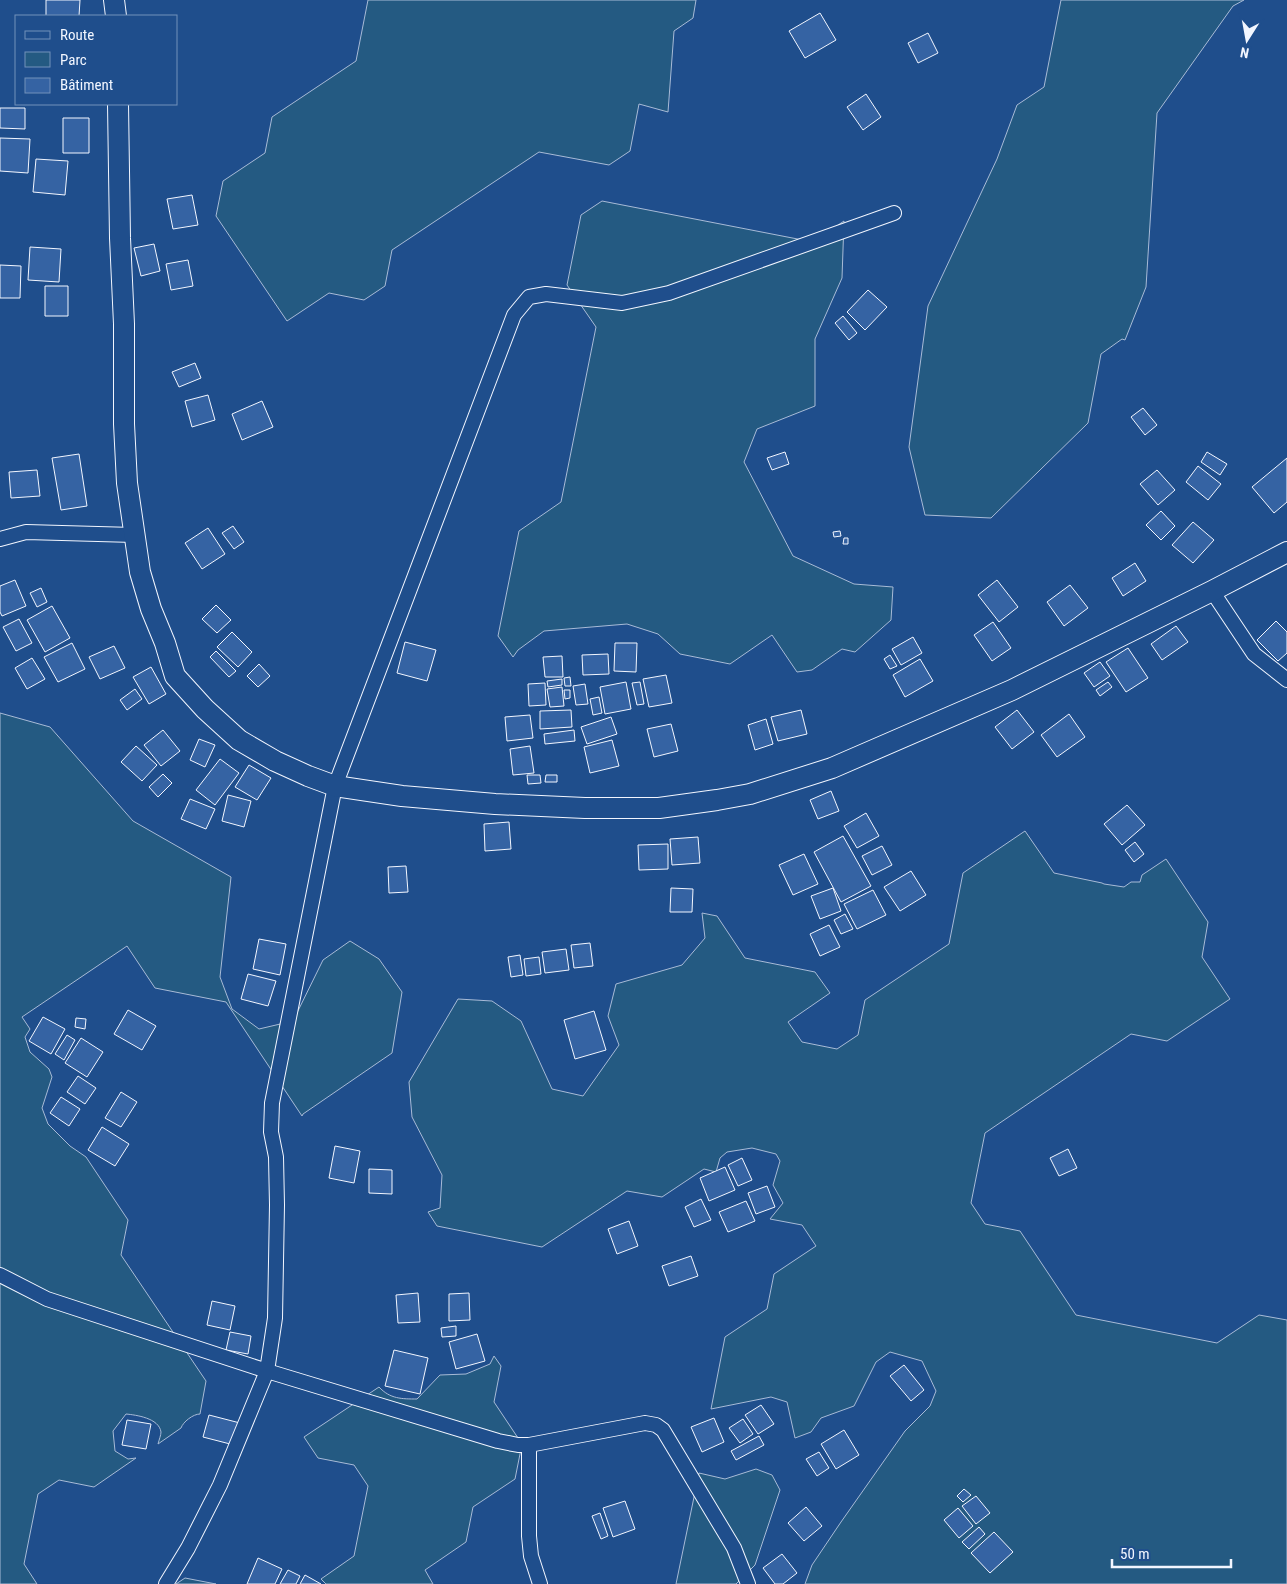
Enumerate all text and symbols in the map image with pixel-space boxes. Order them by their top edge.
legend [15,15,178,105]
north arrow [1222,15,1272,65]
text: Route [60,26,94,44]
text: N [1239,44,1250,61]
text: Parc [60,51,87,69]
text: Bâtiment [60,76,113,94]
scale bar [1112,1536,1231,1568]
text: 50 m [1120,1545,1150,1563]

